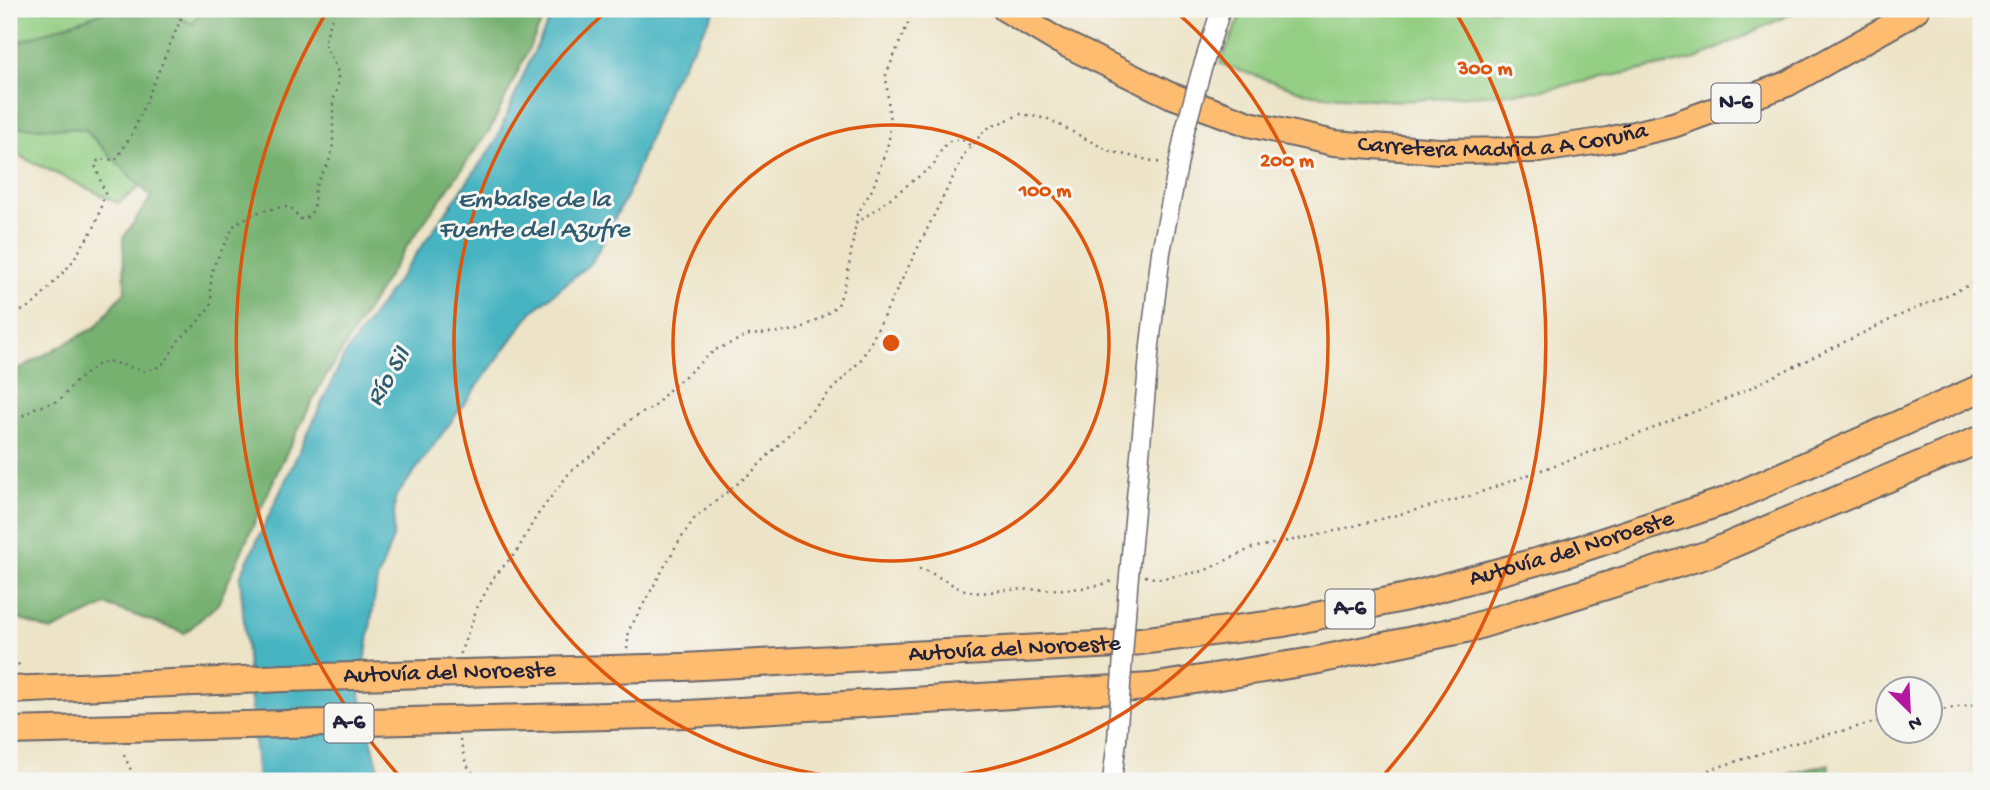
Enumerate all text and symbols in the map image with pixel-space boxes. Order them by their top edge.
text: 300 m [1457,58,1512,83]
road number: N-6 [1712,83,1760,122]
street label: Carretera Madrid a A Coruña [1356,117,1651,166]
text: 200 m [1260,150,1314,175]
text: 100 m [1018,180,1071,205]
water label: Embalse de la Fuente del Azufre [438,186,631,247]
centre of rings [879,331,903,355]
water label: Río Sil [361,342,420,413]
street label: Autovía del Noroeste [1466,504,1678,594]
road number: A-6 [1326,590,1374,628]
street label: Autovía del Noroeste [908,629,1122,670]
street label: Autovía del Noroeste [343,656,557,691]
north arrow [1874,674,1944,744]
road number: A-6 [324,704,374,743]
text: N [1904,709,1925,735]

